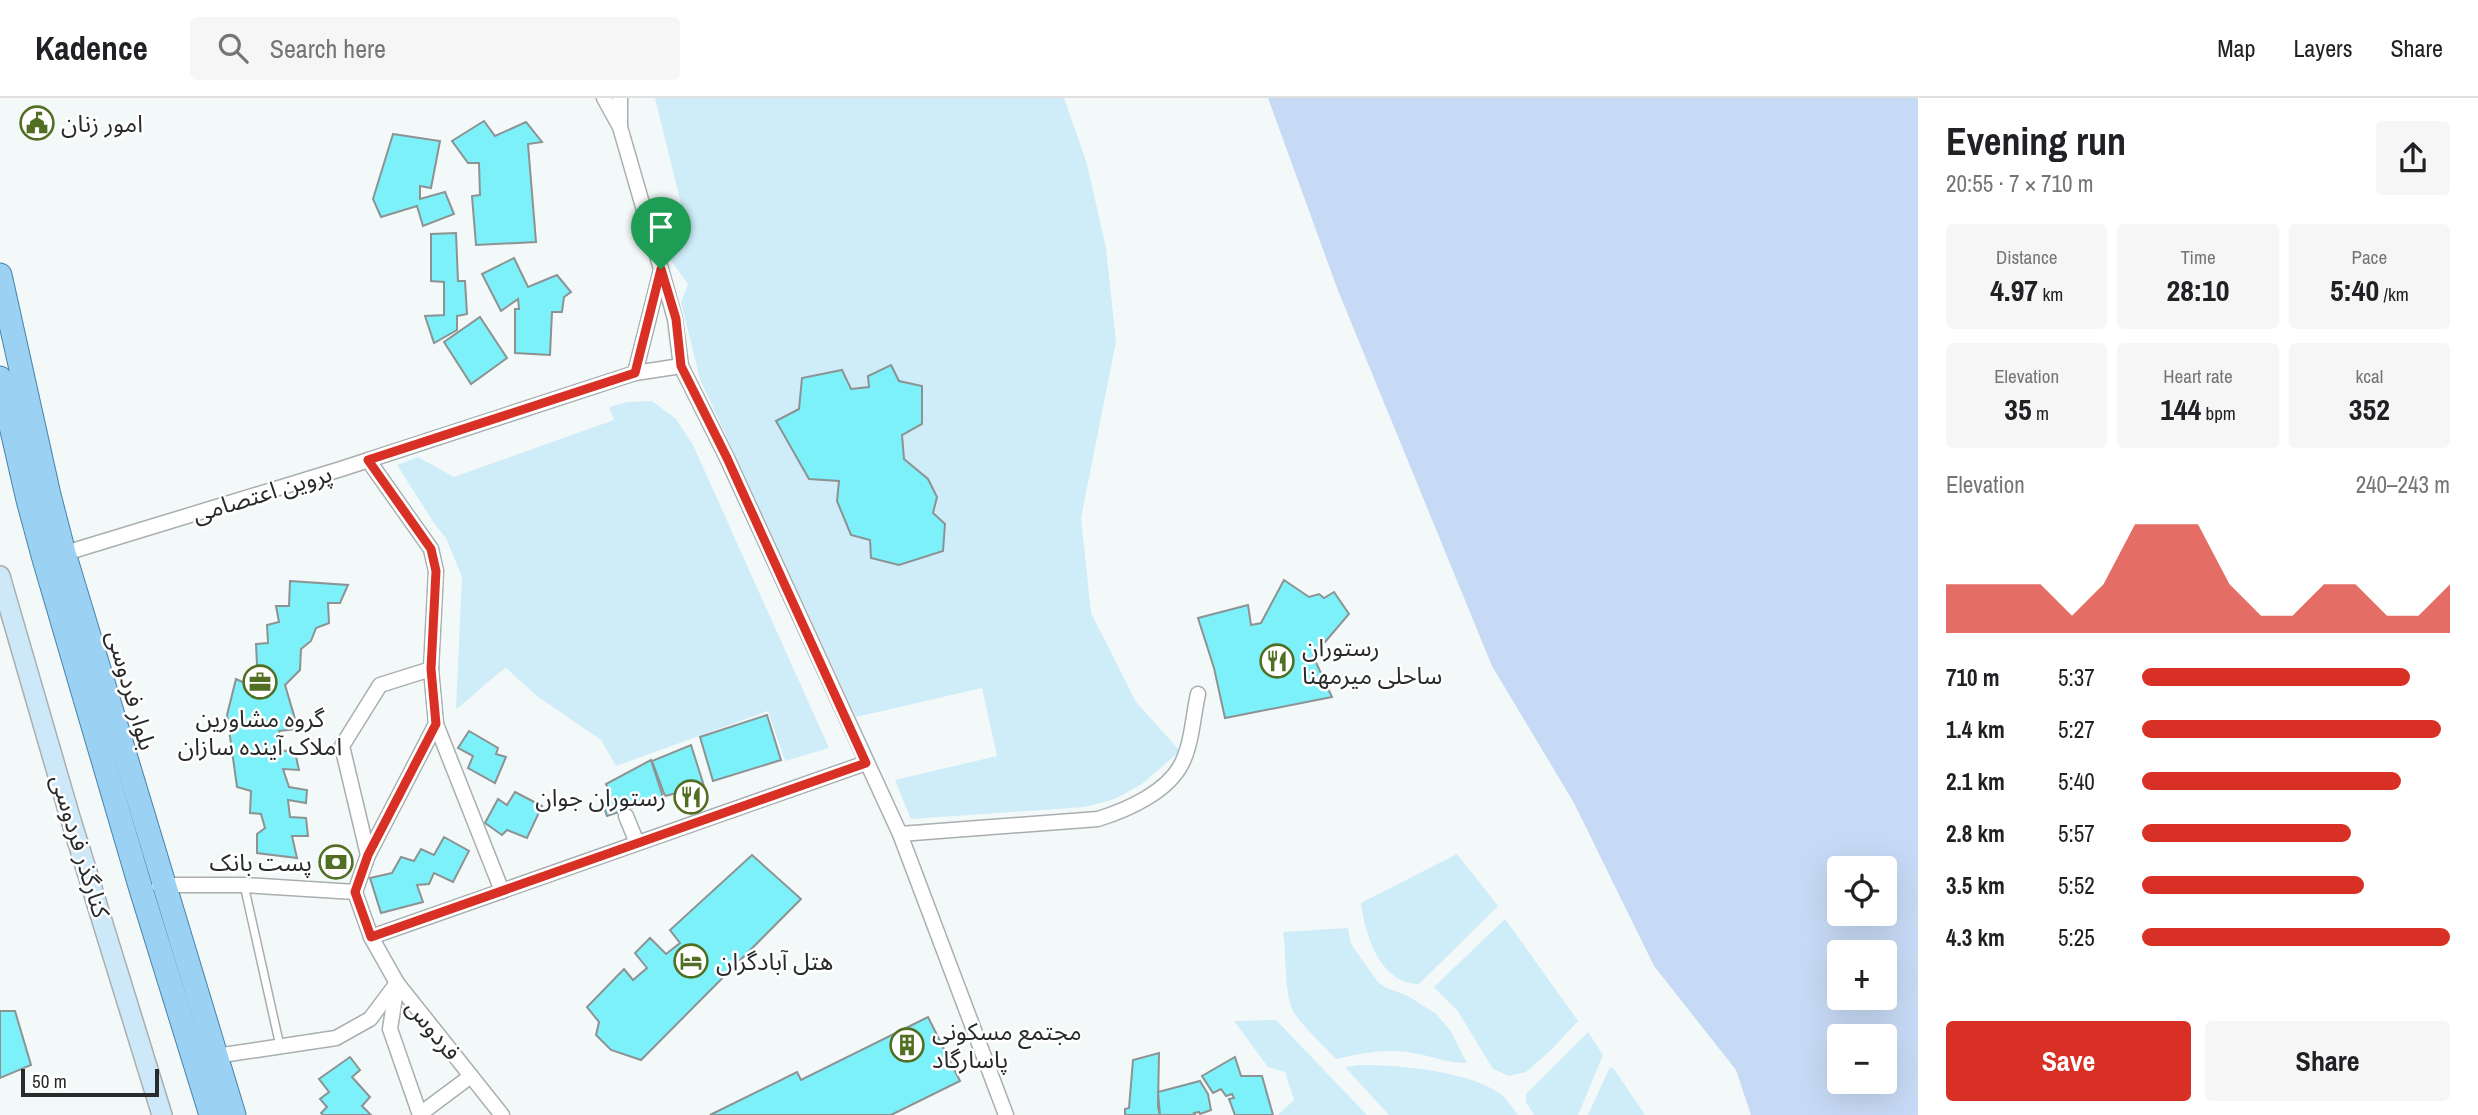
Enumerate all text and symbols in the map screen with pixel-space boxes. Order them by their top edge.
search box [190,17,680,80]
text: Kadence [35,26,148,70]
icon: search [214,29,252,67]
text: Search here [270,31,386,66]
text: Map [2217,32,2255,64]
text: Layers [2293,32,2352,64]
text: Share [2390,32,2443,64]
public building icon: امور زنان [18,104,56,142]
place label: امور زنان [61,107,143,139]
text: Evening run [1946,116,2126,167]
button: share [2376,121,2450,195]
text: 20:55 · 7 × 710 m [1946,168,2093,199]
pin [631,197,691,269]
icon: arrive [642,208,680,246]
text: Distance [1996,244,2057,270]
text: Time [2180,244,2216,270]
text: Pace [2352,244,2387,270]
text: 4.97 [1990,270,2038,310]
text: 28:10 [2167,270,2229,310]
text: 5:40 [2330,270,2379,310]
text: km [2038,281,2063,307]
text: /km [2379,281,2409,307]
text: Elevation [1994,363,2059,389]
text: Heart rate [2163,363,2233,389]
text: kcal [2355,363,2383,389]
text: 35 [2004,389,2032,429]
text: 144 [2160,389,2201,429]
text: 352 [2349,389,2390,429]
text: m [2032,400,2049,426]
text: bpm [2201,400,2236,426]
street label: پروین اعتصامی [188,457,336,530]
text: Elevation [1946,469,2025,500]
text: 240–243 m [2356,469,2450,500]
street label: بلوار فردوسی [100,626,164,754]
place label: رستوران ساحلی میرمهنا [1302,631,1442,691]
restaurant icon: رستوران ساحلی میرمهنا [1258,642,1296,680]
text: 710 m [1946,662,1999,693]
text: 5:37 [2058,662,2095,693]
office icon: گروه مشاورین املاک آینده سازان [241,663,279,701]
place label: گروه مشاورین املاک آینده سازان [178,702,342,762]
text: 1.4 km [1946,714,2005,745]
text: 5:27 [2058,714,2095,745]
text: 2.1 km [1946,766,2005,797]
text: 5:40 [2058,766,2095,797]
street label: کنارگذر فردوسی [44,771,118,923]
restaurant icon: رستوران جوان [672,778,710,816]
place label: رستوران جوان [535,781,666,813]
text: 2.8 km [1946,818,2005,849]
text: 5:57 [2058,818,2095,849]
bank icon: پست بانک [317,843,355,881]
place label: پست بانک [209,846,312,878]
map controls [1827,856,1897,1094]
button: locate [1827,856,1897,926]
text: 3.5 km [1946,870,2005,901]
text: 5:52 [2058,870,2095,901]
text: 4.3 km [1946,922,2005,953]
text: 5:25 [2058,922,2095,953]
button: + [1827,940,1897,1010]
hotel icon: هتل آبادگران [672,942,710,980]
place label: هتل آبادگران [716,945,833,977]
street label: فردوس [399,991,469,1067]
place label: مجتمع مسکونی پاسارگاد [932,1015,1082,1075]
button: Save [1946,1021,2191,1101]
button: Share [2205,1021,2450,1101]
button: − [1827,1024,1897,1094]
building icon: مجتمع مسکونی پاسارگاد [888,1026,926,1064]
scale bar [21,1066,159,1098]
text: 50 m [32,1068,67,1094]

